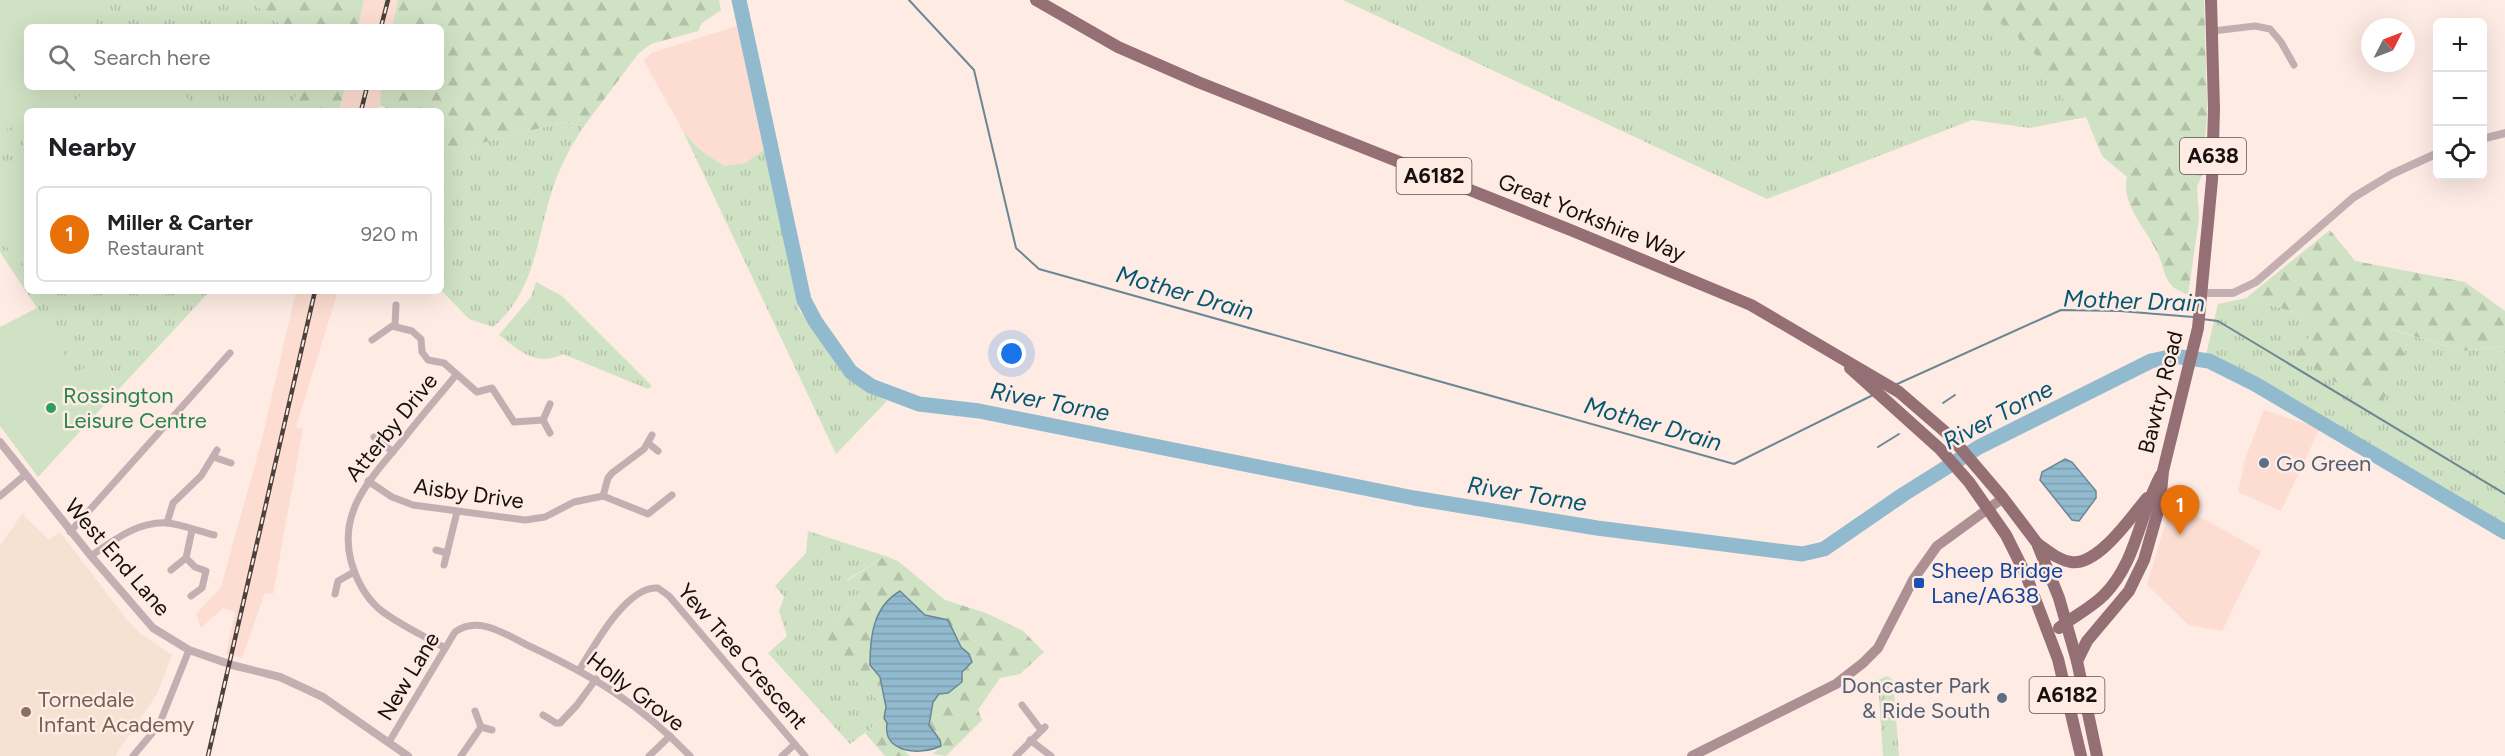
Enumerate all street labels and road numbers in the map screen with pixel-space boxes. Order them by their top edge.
road number: A638 [2180,138,2246,174]
road number: A6182 [1396,158,1472,194]
street label: Great Yorkshire Way [1494,168,1690,267]
street label: Bawtry Road [2132,328,2189,456]
street label: Atterby Drive [340,368,443,487]
street label: Aisby Drive [412,472,526,515]
street label: West End Lane [59,493,176,622]
street label: Yew Tree Crescent [672,578,813,735]
street label: New Lane [372,627,445,725]
street label: Holly Grove [581,646,690,737]
road number: A6182 [2030,677,2104,713]

